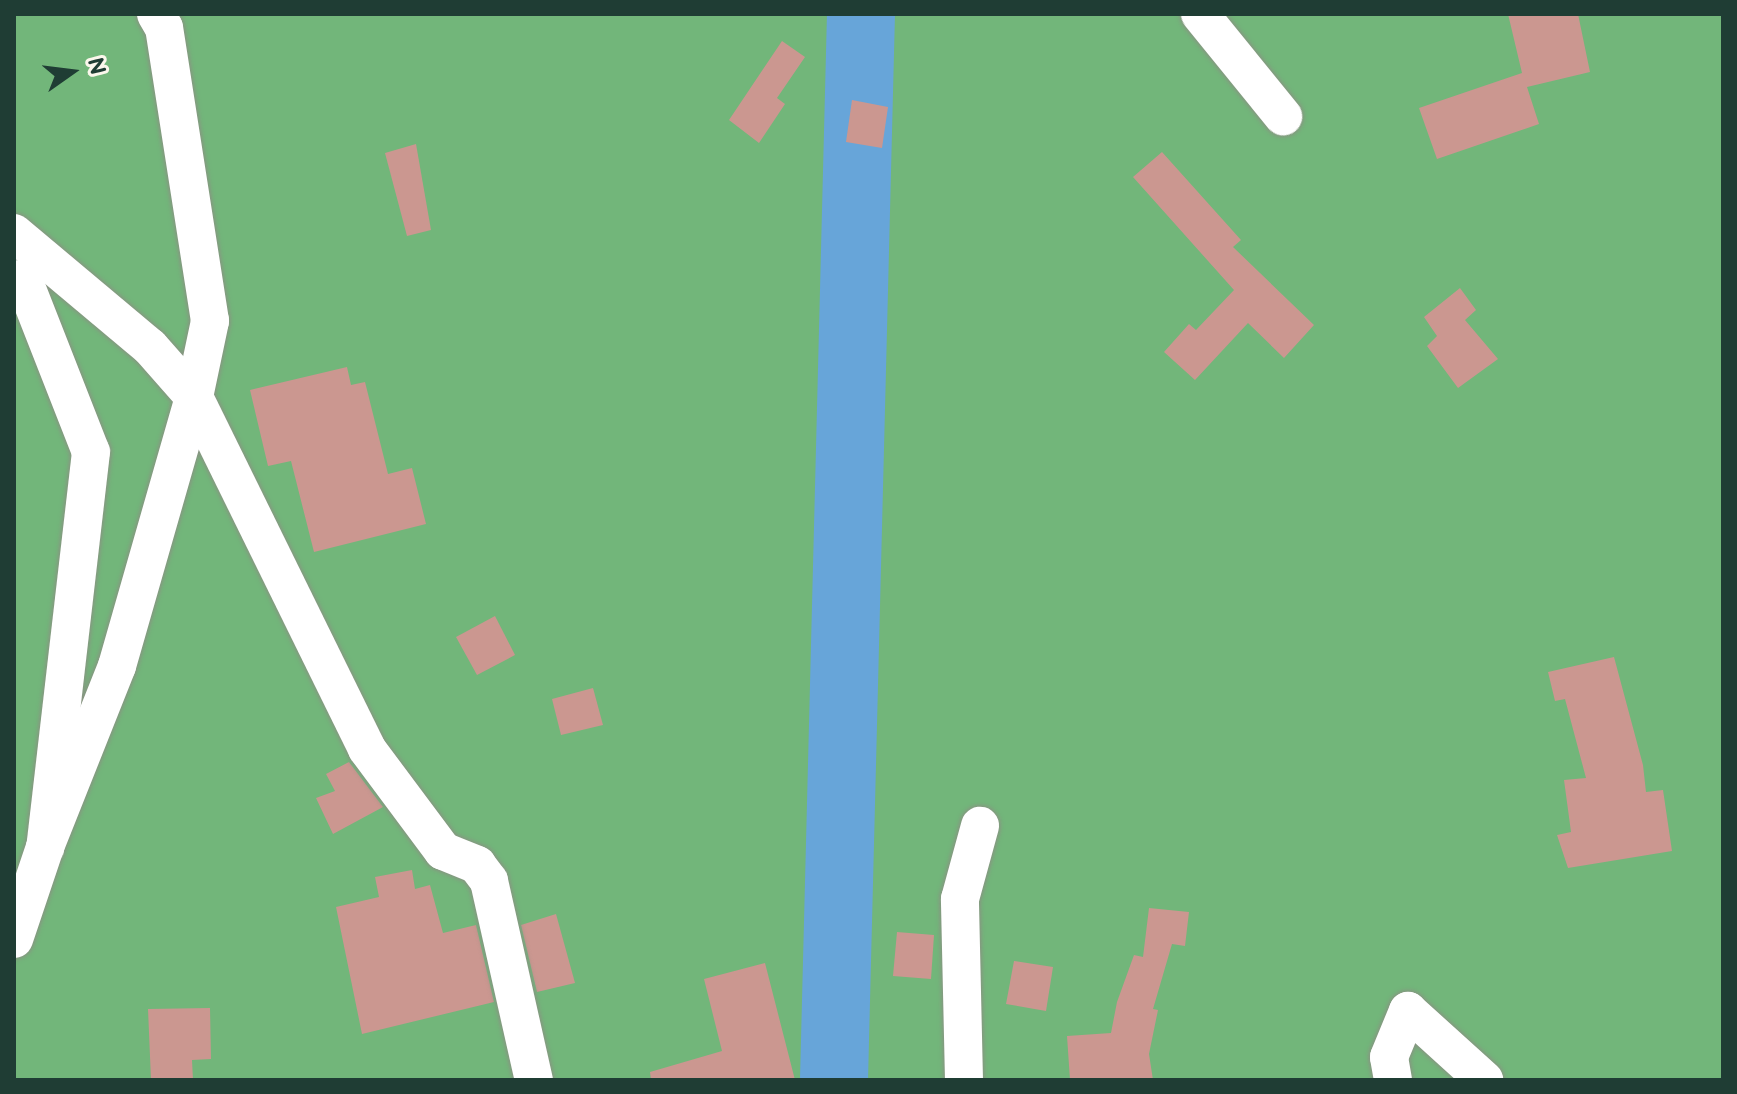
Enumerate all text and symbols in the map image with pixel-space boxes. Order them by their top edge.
north arrow [32,32,112,112]
text: N [81,55,111,77]

